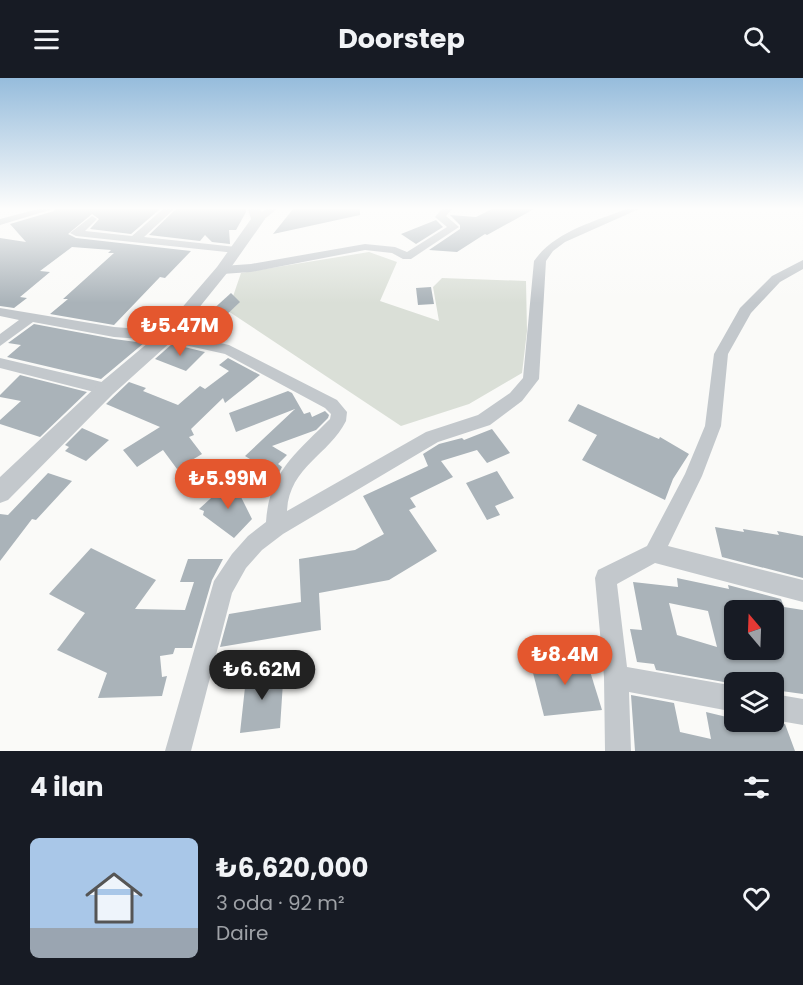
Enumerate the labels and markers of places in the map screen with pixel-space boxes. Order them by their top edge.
pin: ₺5.47M [131,306,229,357]
pin: ₺5.99M [179,459,277,510]
pin: ₺8.4M [523,635,607,686]
pin: ₺6.62M [213,650,311,701]

